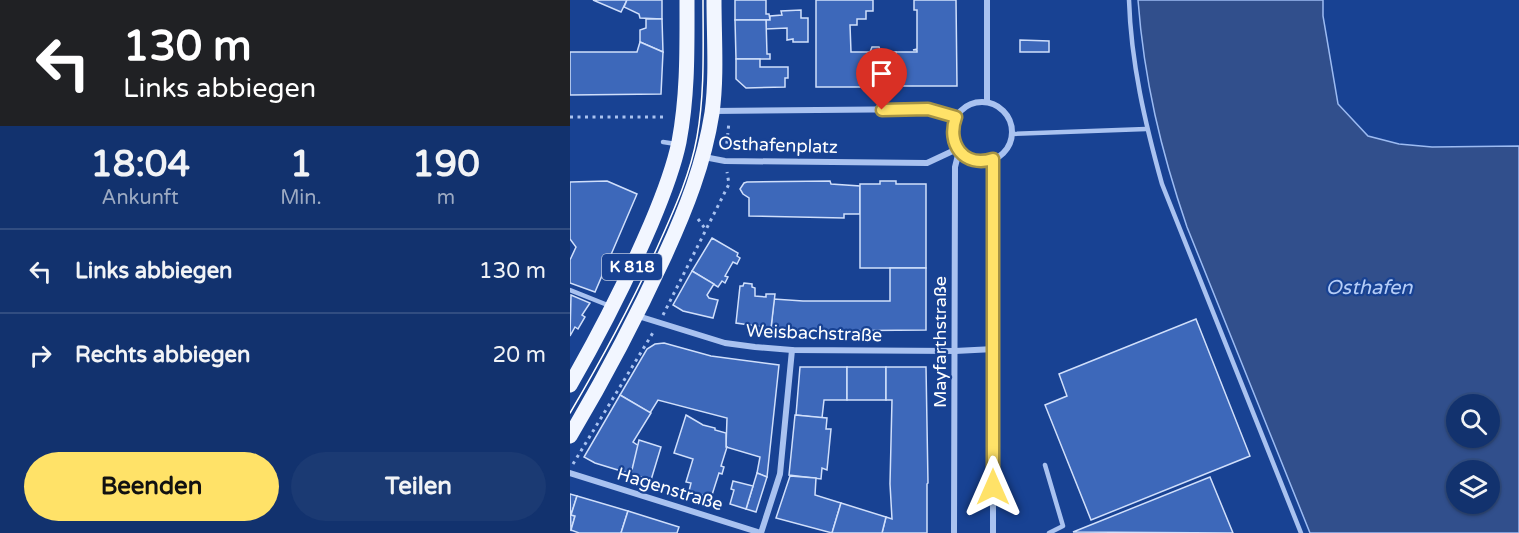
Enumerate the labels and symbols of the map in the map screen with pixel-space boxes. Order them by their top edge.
pin [856,48,907,110]
street label: Osthafenplatz [718,132,838,158]
road number: K 818 [602,254,662,280]
street label: Mayfarthstraße [929,276,951,408]
water label: Osthafen [1326,276,1413,300]
street label: Weisbachstraße [745,320,883,346]
position arrow [961,455,1025,519]
street label: Hagenstraße [614,462,726,516]

